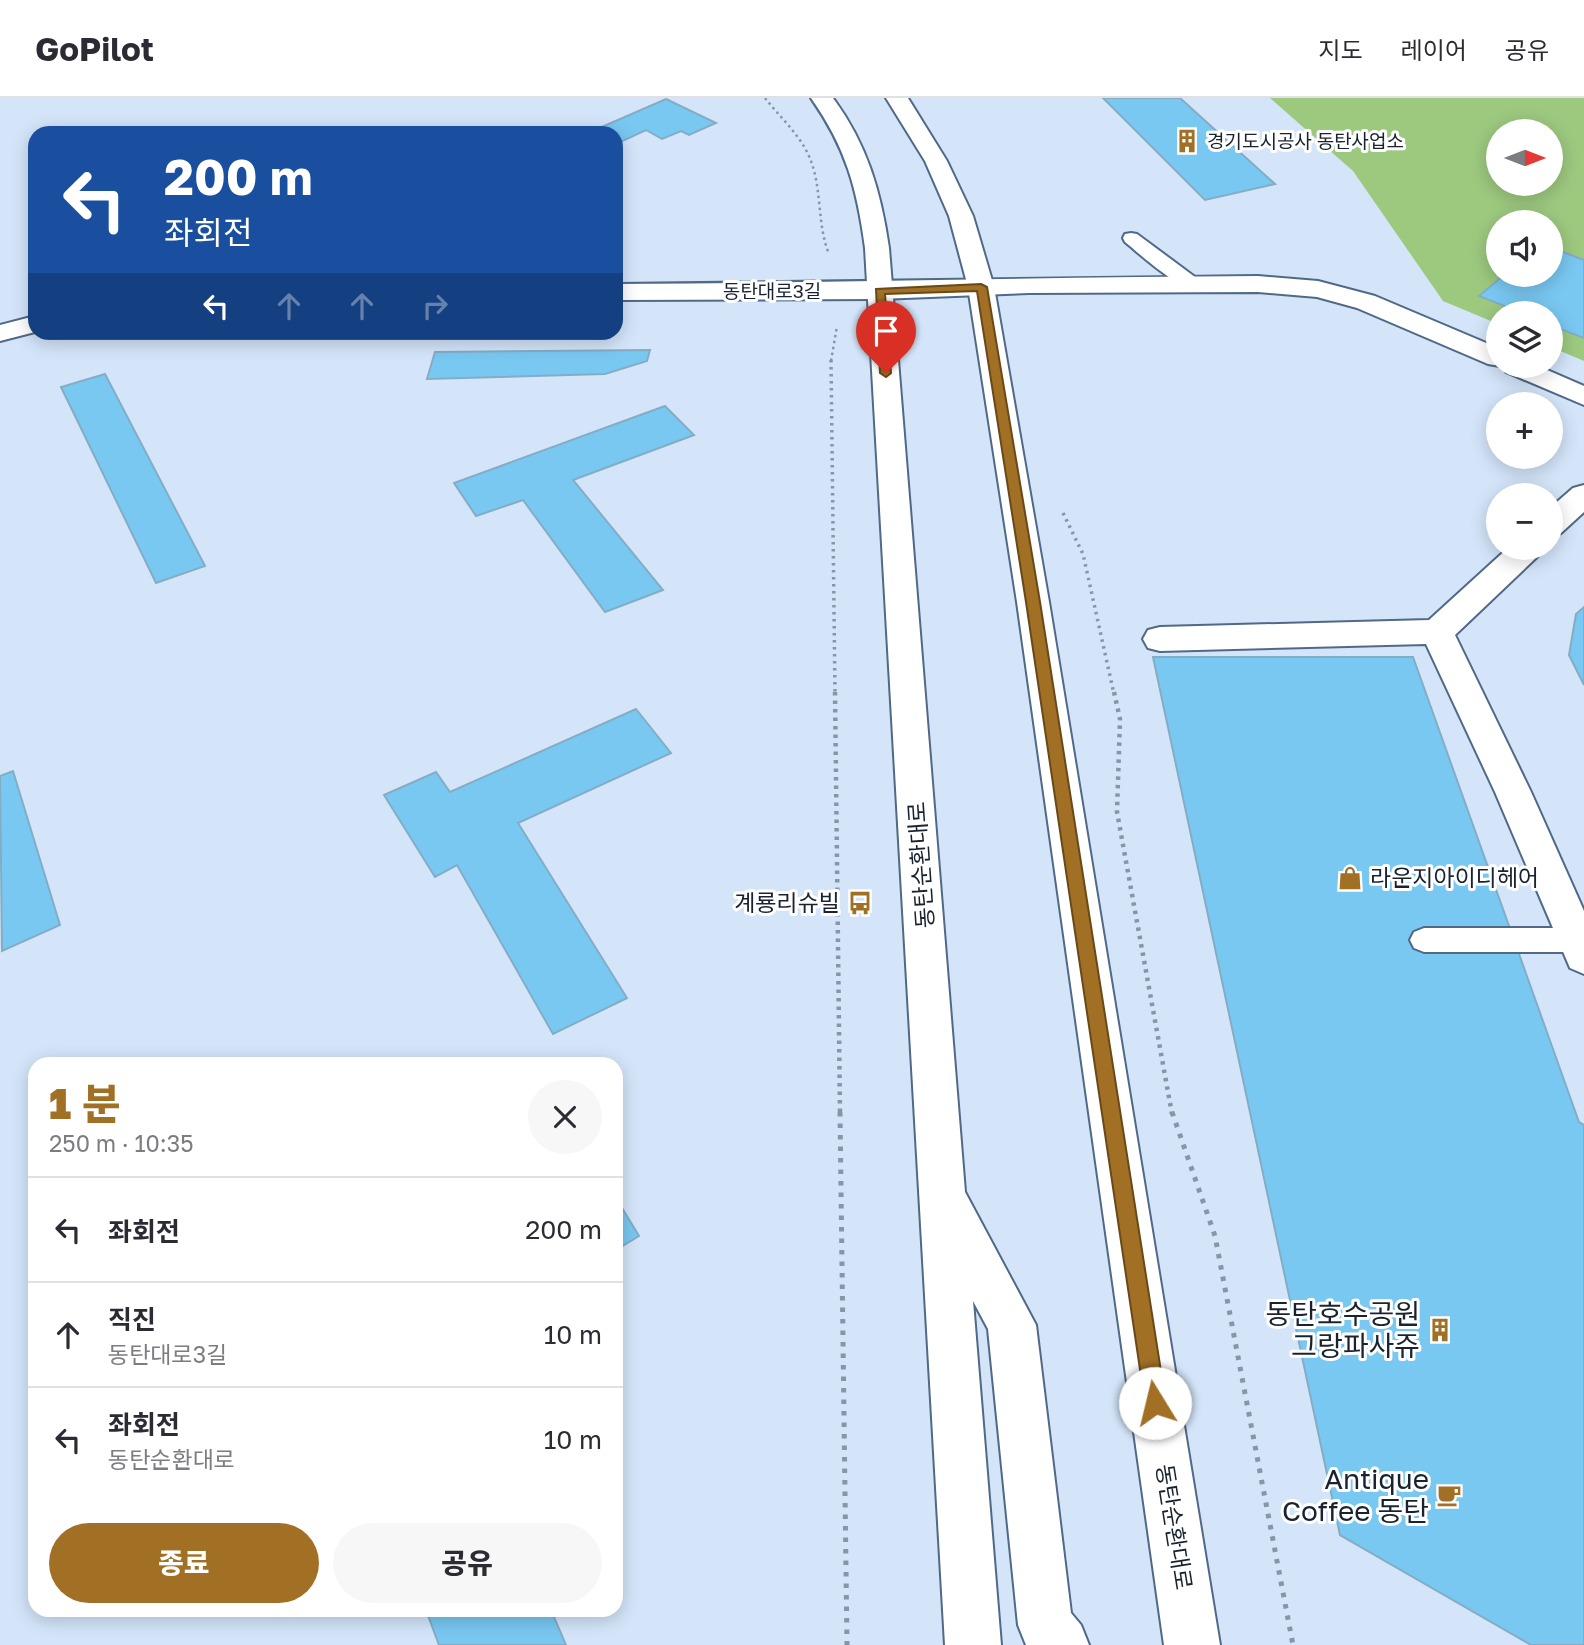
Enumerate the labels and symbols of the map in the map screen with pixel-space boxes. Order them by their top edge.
north arrow [1486,119,1563,196]
building icon: 경기도시공사 동탄사업소 [1173,127,1201,155]
place label: 경기도시공사 동탄사업소 [1207,129,1404,152]
street label: 동탄대로3길 [723,279,821,302]
pin [856,301,916,373]
street label: 동탄순환대로 [902,801,938,929]
place label: 라운지아이디헤어 [1370,863,1539,891]
shop icon: 라운지아이디헤어 [1336,864,1364,892]
place label: 계룡리슈빌 [734,888,840,916]
bus stop icon: 계룡리슈빌 [846,889,874,917]
place label: 동탄호수공원 그랑파사쥬 [1265,1297,1420,1362]
building icon: 동탄호수공원 그랑파사쥬 [1426,1316,1454,1344]
position arrow [1118,1366,1192,1440]
street label: 동탄순환대로 [1151,1462,1199,1592]
place label: Antique Coffee 동탄 [1282,1462,1429,1527]
cafe icon: Antique Coffee 동탄 [1435,1481,1463,1509]

